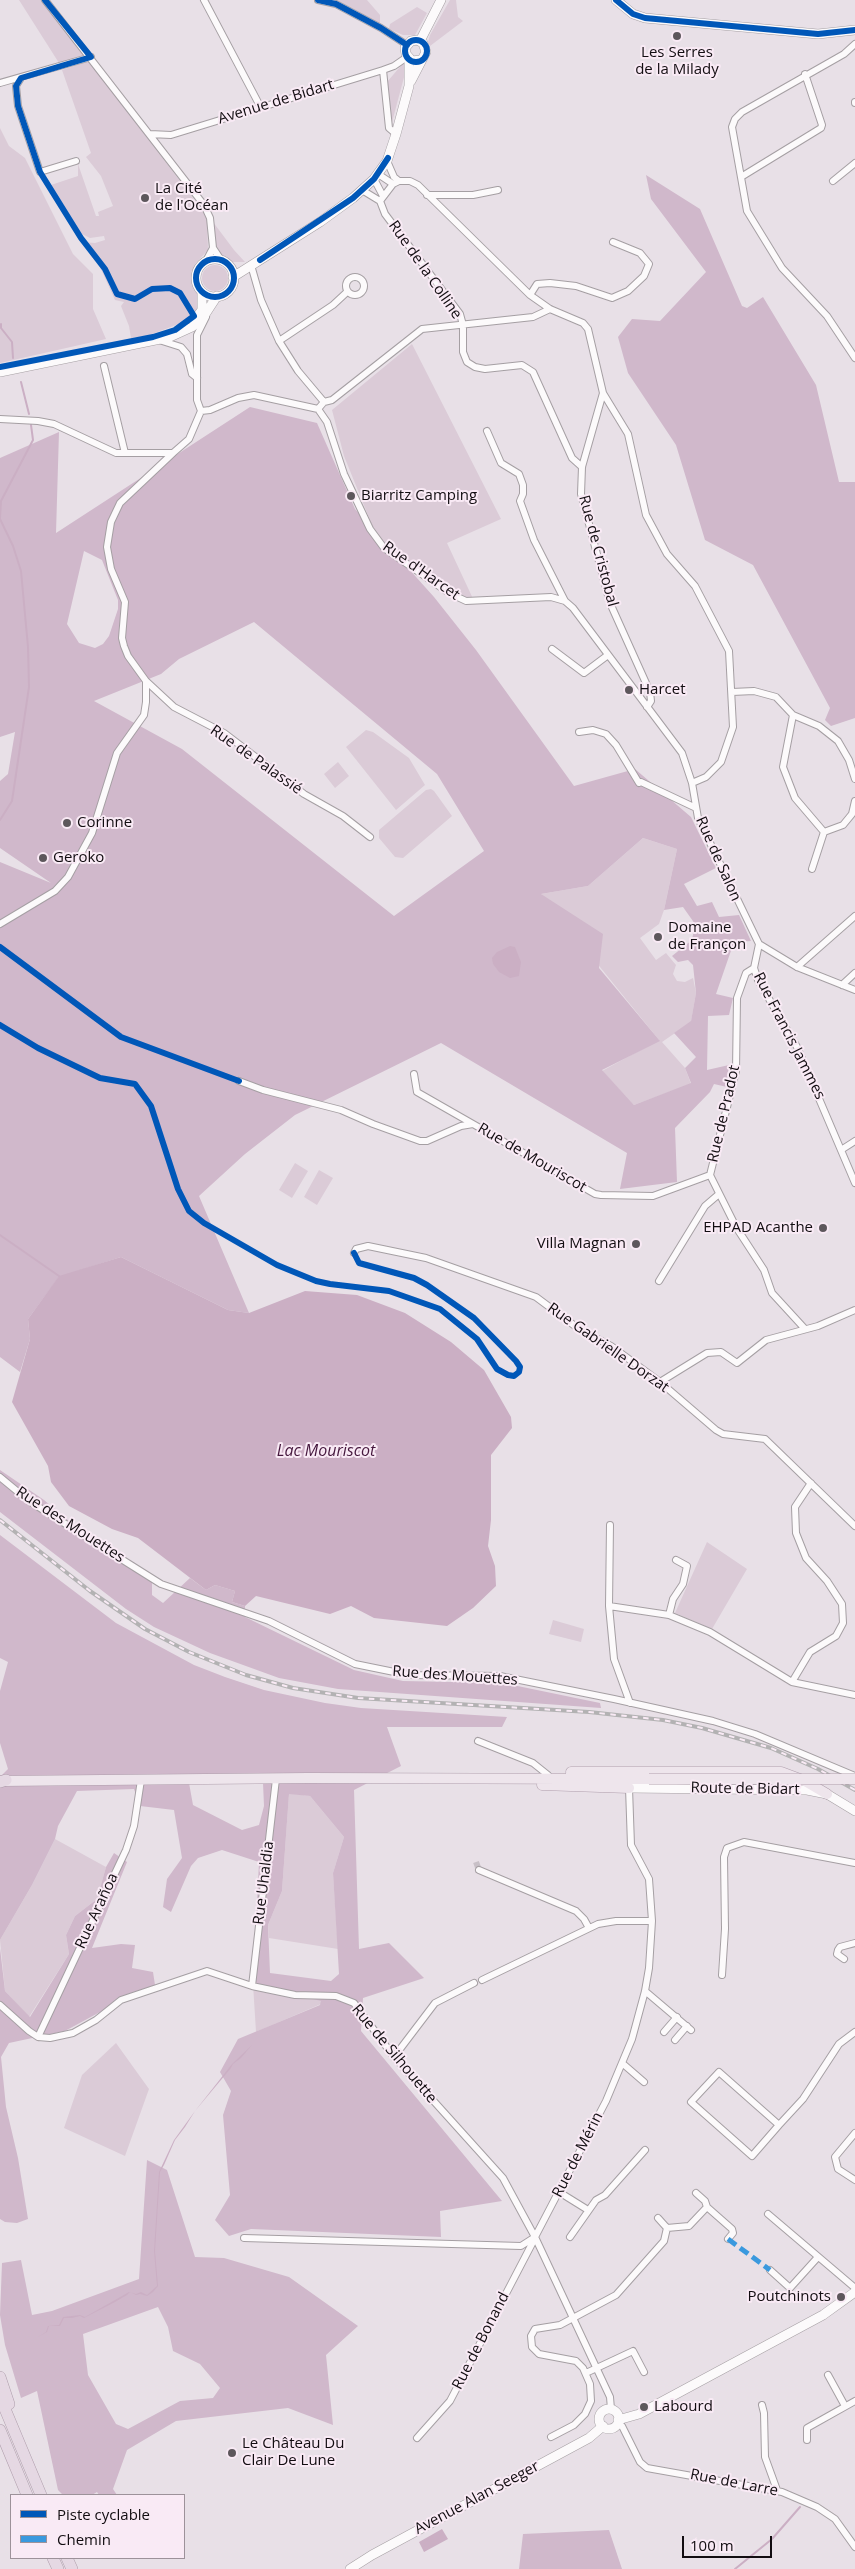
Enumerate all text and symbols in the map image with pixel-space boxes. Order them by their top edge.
marker: Les Serres de la Milady [671,30,683,42]
place label: Les Serres de la Milady [635,44,719,79]
street label: Avenue de Bidart [216,76,336,128]
place label: La Cité de l'Océan [155,180,228,215]
marker: La Cité de l'Océan [139,192,151,204]
street label: Rue de la Colline [384,217,466,323]
place label: Biarritz Camping [361,487,477,505]
marker: Biarritz Camping [345,490,357,502]
street label: Rue de Cristobal [574,493,622,609]
street label: Rue d'Harcet [379,538,463,604]
place label: Harcet [639,681,685,699]
marker: Harcet [623,684,635,696]
street label: Rue de Palassié [206,722,306,798]
place label: Corinne [77,814,132,832]
street label: Rue de Salon [691,814,745,904]
marker: Corinne [61,817,73,829]
place label: Geroko [53,849,104,867]
marker: Geroko [37,852,49,864]
place label: Domaine de Françon [668,919,746,954]
marker: Domaine de Françon [652,931,664,943]
street label: Rue Francis Jammes [749,970,829,1102]
street label: Rue de Pradot [704,1064,744,1164]
street label: Rue de Mouriscot [474,1120,590,1196]
place label: EHPAD Acanthe [703,1219,813,1237]
marker: EHPAD Acanthe [817,1222,829,1234]
place label: Villa Magnan [537,1235,626,1253]
marker: Villa Magnan [630,1238,642,1250]
street label: Rue Gabrielle Dorzat [544,1299,672,1397]
water label: Lac Mouriscot [277,1441,375,1461]
street label: Rue des Mouettes [12,1483,128,1567]
street label: Rue des Mouettes [392,1663,518,1689]
street label: Route de Bidart [690,1779,800,1799]
street label: Rue Uhaldia [250,1840,278,1926]
street label: Rue Arañoa [72,1870,122,1952]
street label: Rue de Silhouette [348,2001,440,2107]
street label: Rue de Mérin [549,2109,607,2201]
place label: Poutchinots [748,2288,831,2306]
street label: Rue de Bonand [449,2289,513,2393]
marker: Poutchinots [835,2291,847,2303]
place label: Labourd [654,2398,713,2416]
marker: Labourd [638,2401,650,2413]
place label: Le Château Du Clair De Lune [242,2435,344,2470]
marker: Le Château Du Clair De Lune [226,2447,238,2459]
street label: Avenue Alan Seeger [412,2458,542,2538]
street label: Rue de Larre [689,2466,779,2500]
legend [10,2494,185,2559]
text: Piste cyclable [57,2504,150,2524]
scale bar [685,2526,775,2558]
text: Chemin [57,2529,111,2549]
text: 100 m [690,2535,734,2555]

